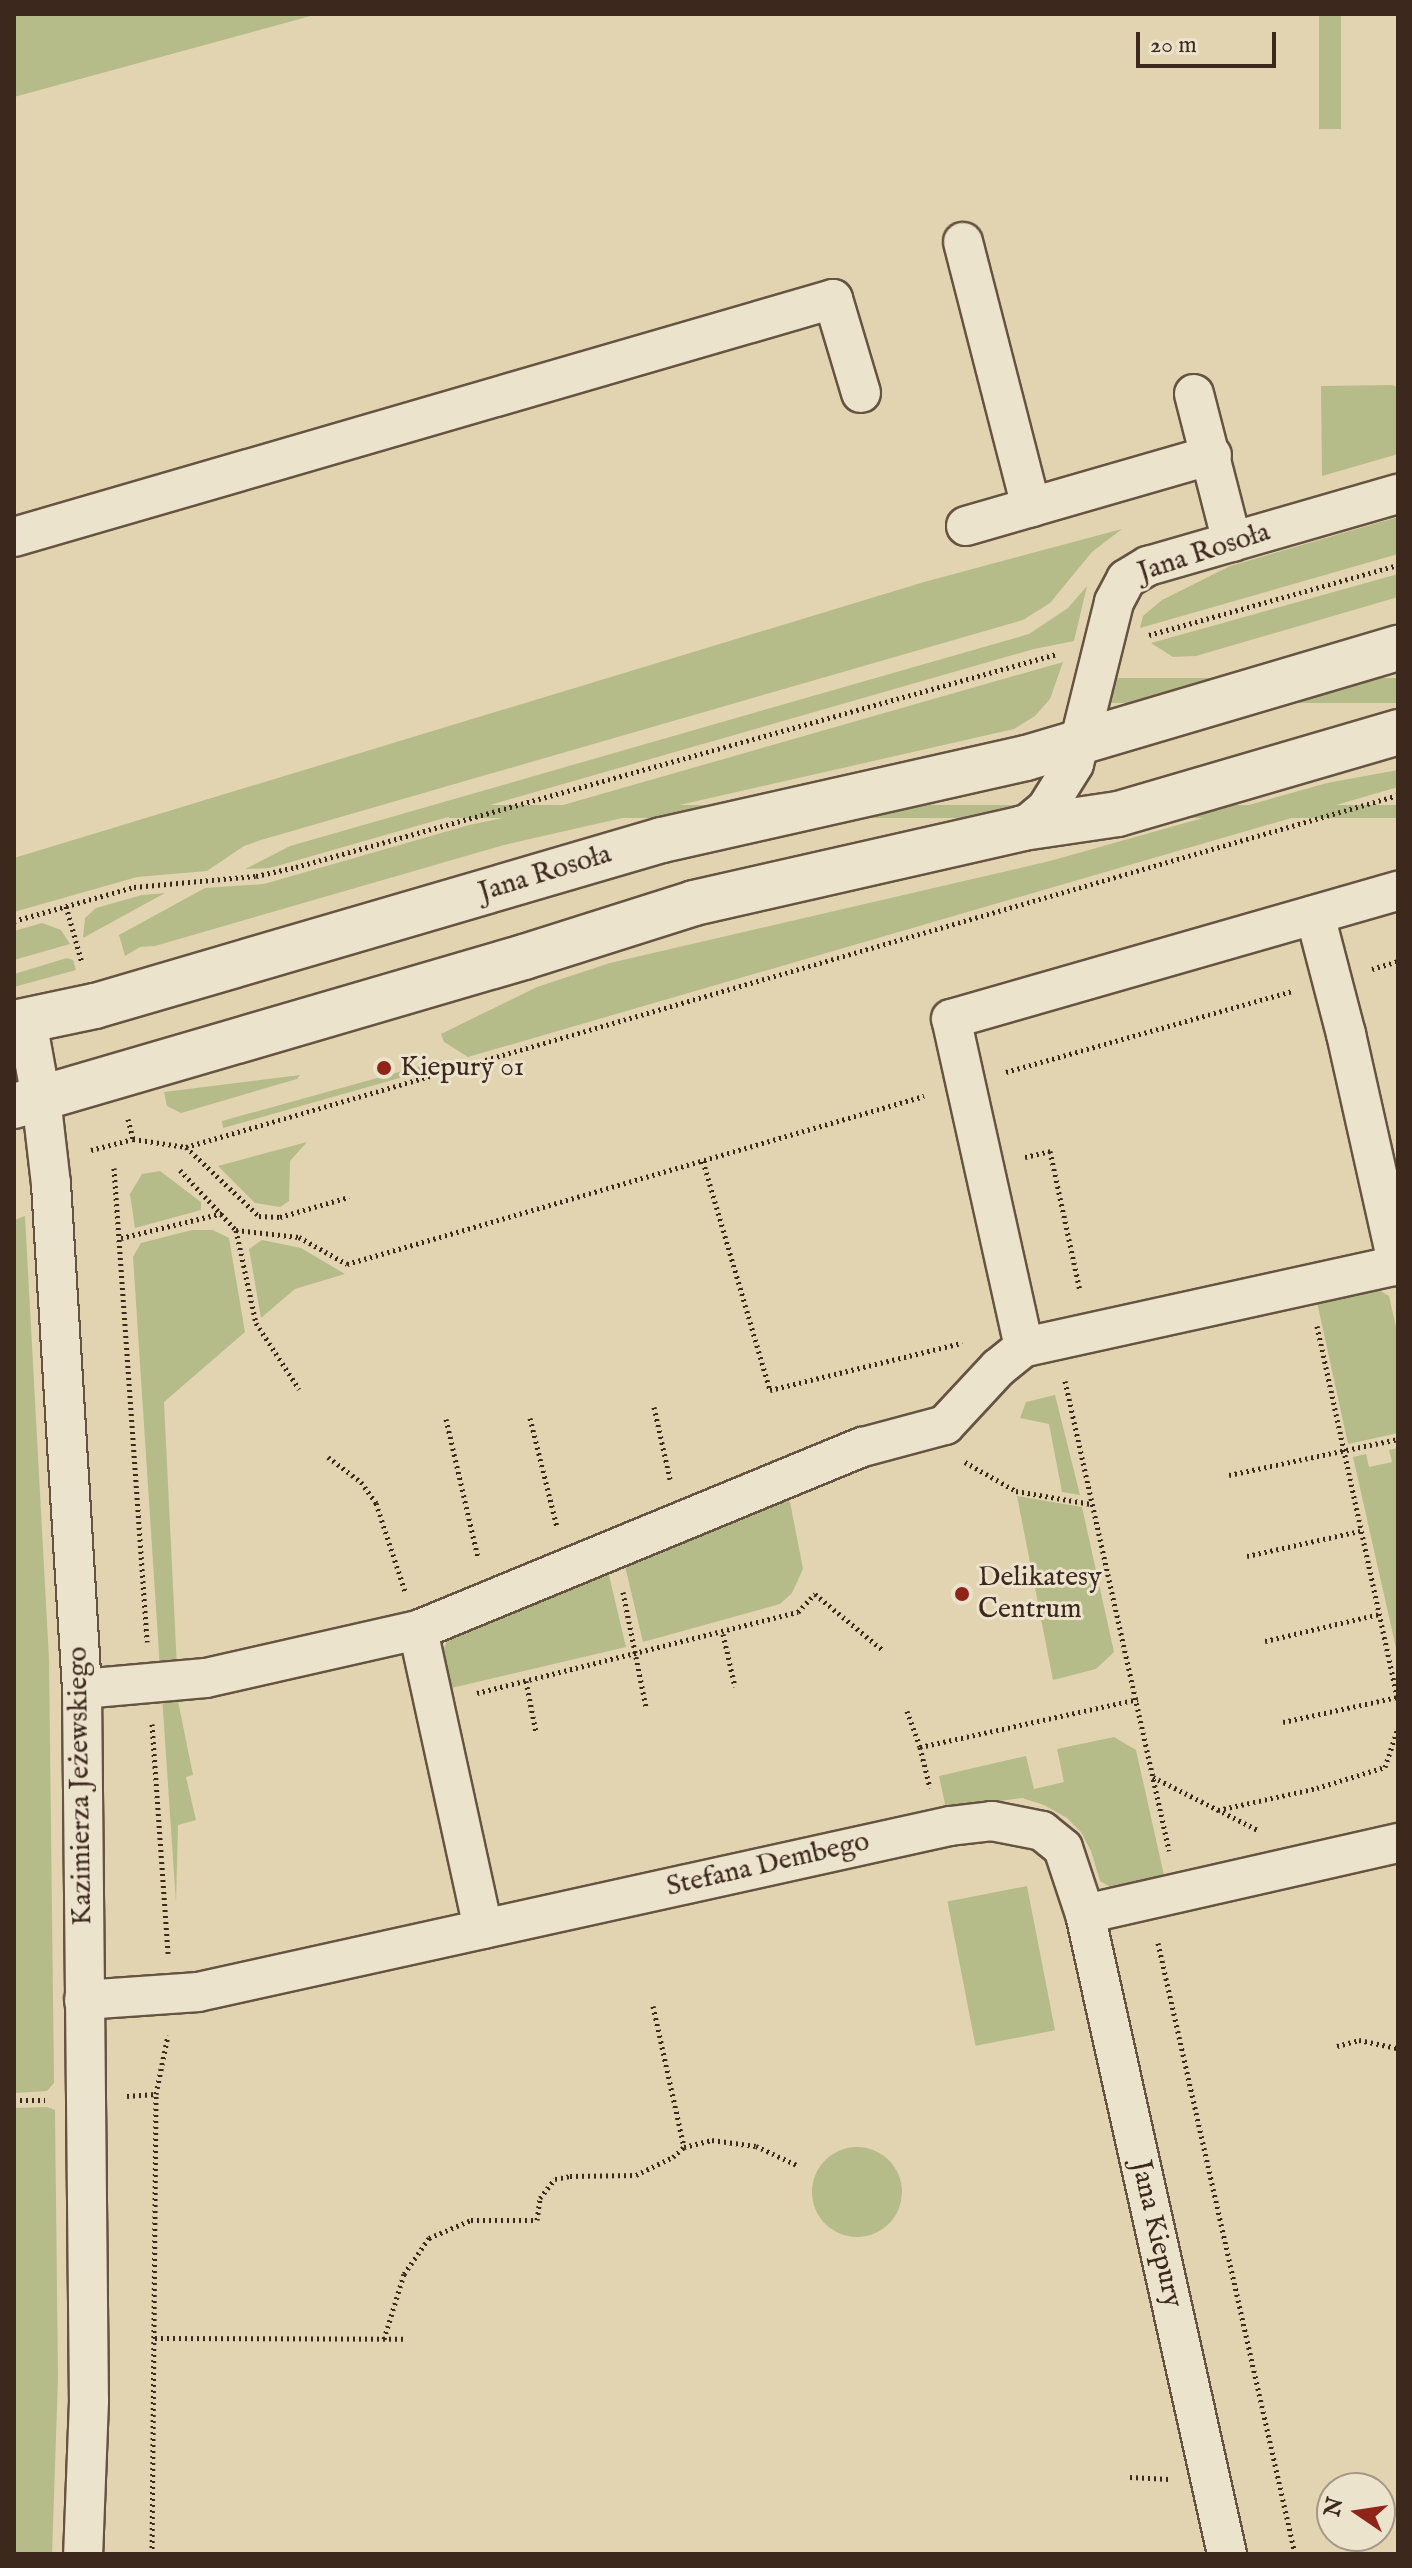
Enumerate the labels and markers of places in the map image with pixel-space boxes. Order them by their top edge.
place label: Kiepury 01 [400,1051,524,1085]
marker: Kiepury 01 [375,1059,393,1077]
place label: Delikatesy Centrum [978,1561,1102,1627]
marker: Delikatesy Centrum [953,1585,971,1603]

